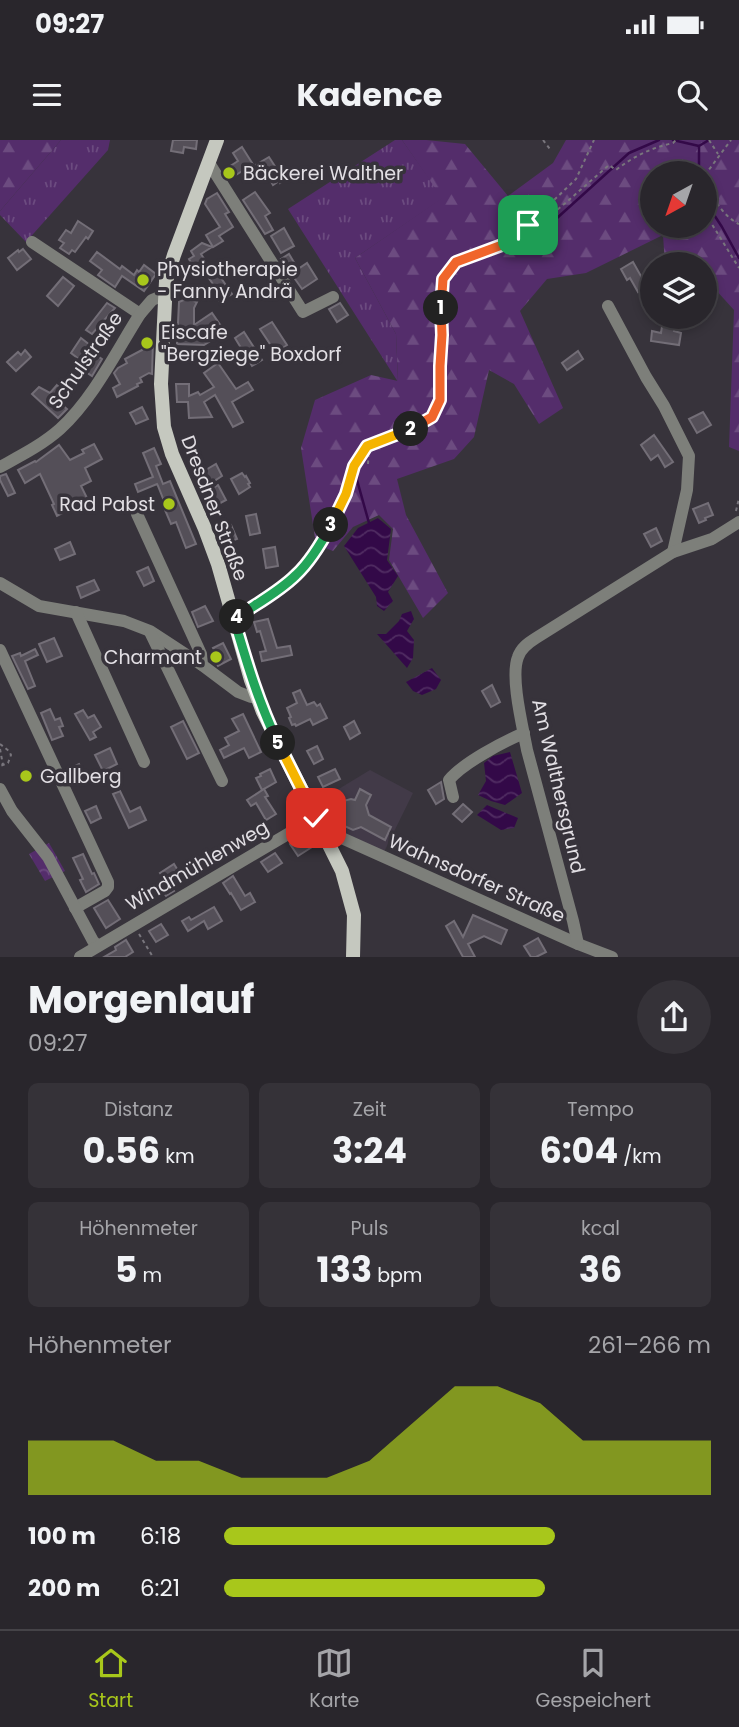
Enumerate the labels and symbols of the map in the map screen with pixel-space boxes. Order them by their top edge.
place label: Bäckerei Walther [243,160,403,187]
north arrow [640,161,718,238]
marker: Bäckerei Walther [221,165,237,181]
pin [498,195,558,255]
place label: Physiotherapie - Fanny Andrä [157,256,298,305]
marker: Physiotherapie - Fanny Andrä [135,272,151,288]
pin: 1 [424,290,458,326]
street label: Schulstraße [42,306,129,414]
place label: Eiscafe "Bergziege" Boxdorf [161,319,342,368]
marker: Eiscafe "Bergziege" Boxdorf [139,335,155,351]
pin: 2 [394,412,428,446]
street label: Dresdner Straße [174,432,255,585]
place label: Rad Pabst [59,491,155,518]
marker: Rad Pabst [161,496,177,512]
pin: 3 [314,508,348,542]
pin: 4 [219,600,254,634]
place label: Charmant [104,644,202,671]
marker: Charmant [208,649,224,665]
street label: Am Walthersgrund [525,696,592,876]
pin: 5 [260,726,296,760]
place label: Gallberg [40,763,122,790]
marker: Gallberg [18,768,34,784]
pin [286,788,346,848]
street label: Windmühlenweg [121,814,274,917]
street label: Wahnsdorfer Straße [384,827,569,930]

